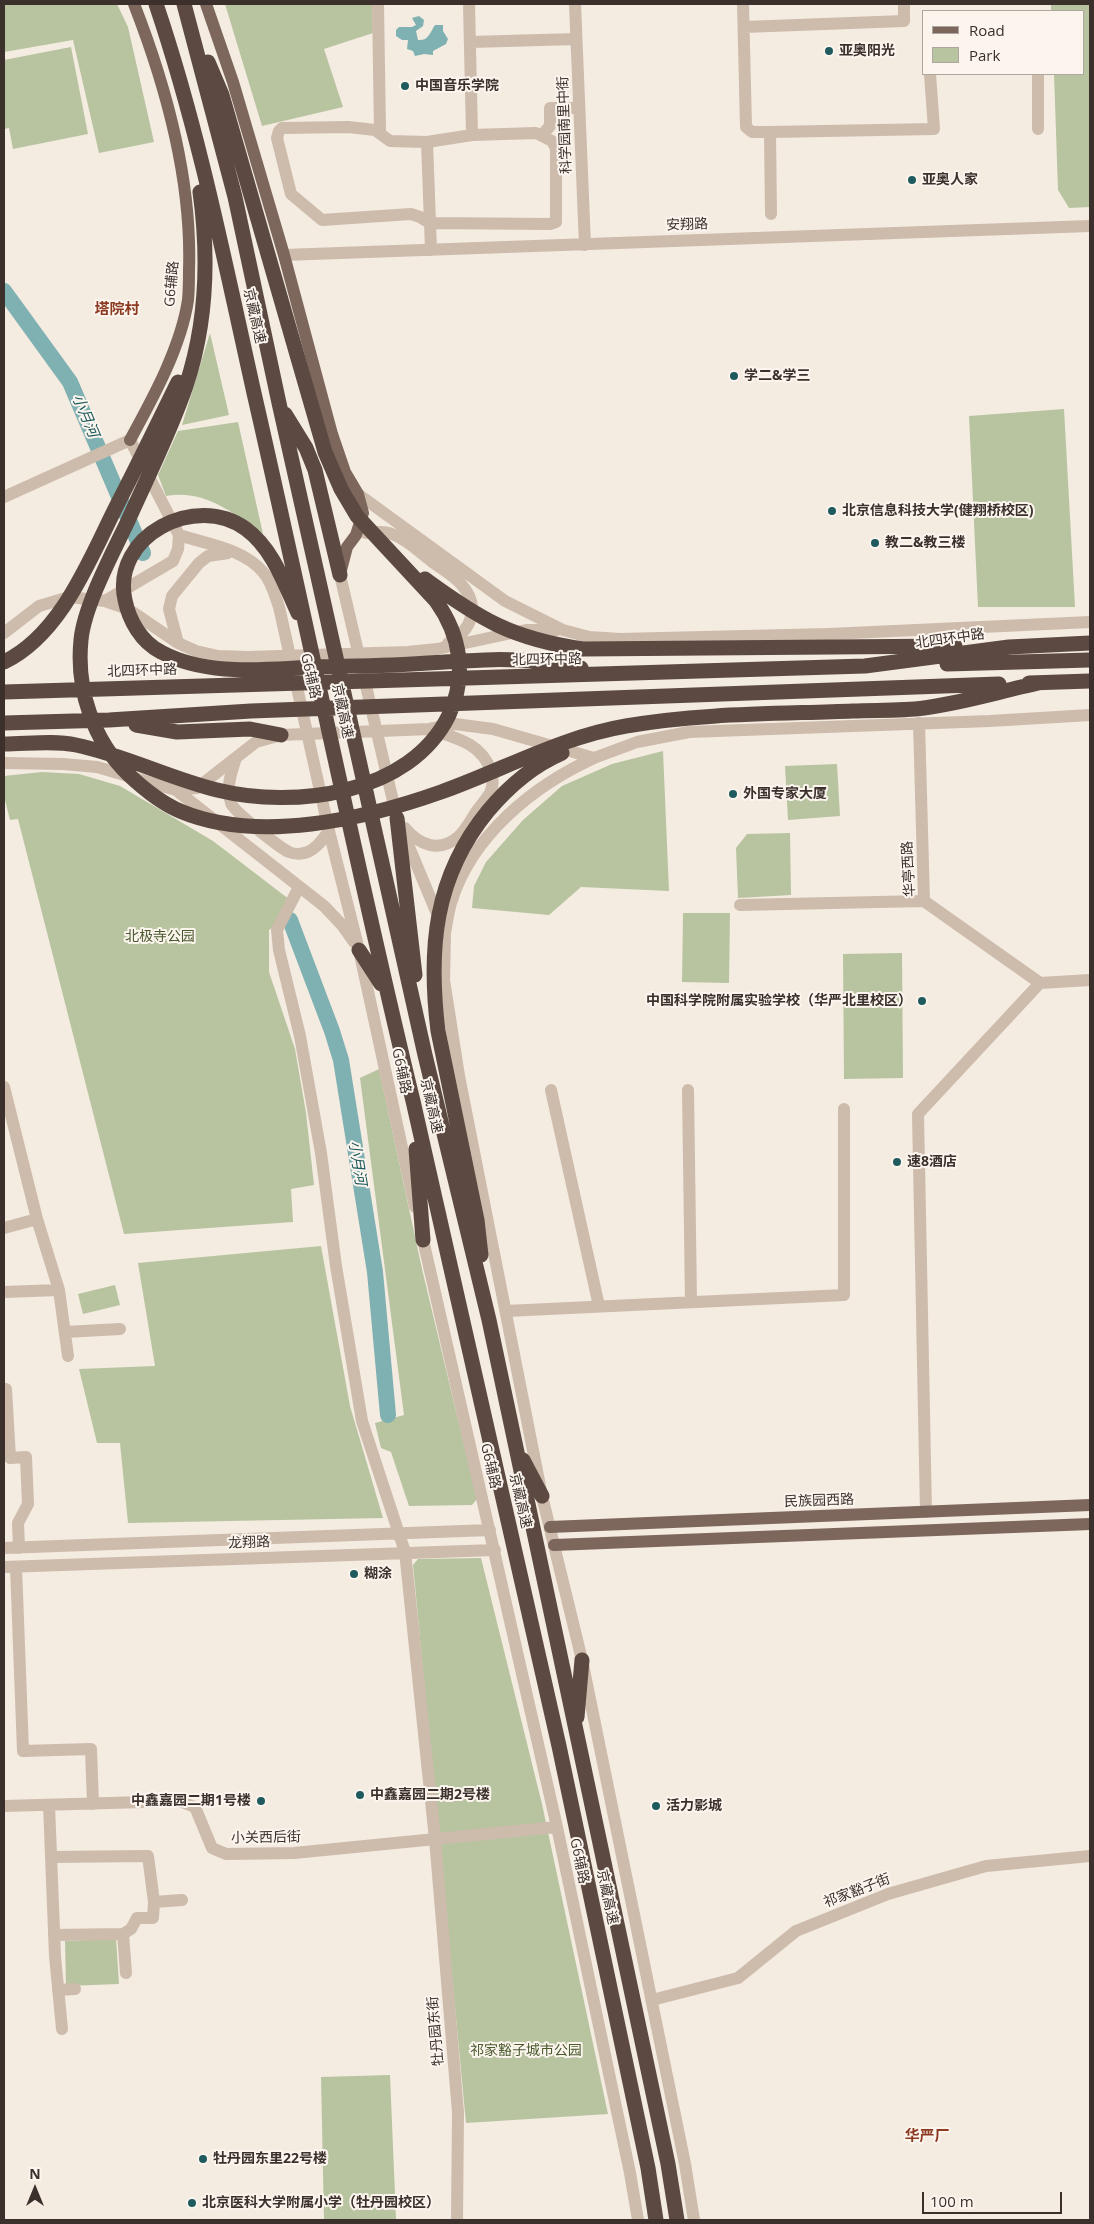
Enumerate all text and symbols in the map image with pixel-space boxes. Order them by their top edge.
legend [922,10,1084,75]
text: Road [969,20,1005,40]
place label: 亚奥阳光 [839,43,895,59]
marker: 亚奥阳光 [823,45,835,57]
text: Park [969,45,1000,65]
street label: 科学园南里中街 [555,76,575,174]
place label: 中国音乐学院 [415,78,499,94]
marker: 中国音乐学院 [399,80,411,92]
place label: 亚奥人家 [922,172,978,188]
marker: 亚奥人家 [906,174,918,186]
street label: 安翔路 [666,216,708,234]
street label: G6辅路 [162,260,182,308]
street label: 京藏高速 [240,287,268,345]
district label: 塔院村 [95,301,139,319]
place label: 学二&学三 [744,368,810,384]
marker: 学二&学三 [728,370,740,382]
water label: 小月河 [68,392,102,440]
place label: 北京信息科技大学(健翔桥校区) [842,503,1033,519]
marker: 北京信息科技大学(健翔桥校区) [826,505,838,517]
place label: 教二&教三楼 [885,535,965,551]
marker: 教二&教三楼 [869,537,881,549]
street label: 北四环中路 [914,626,986,652]
street label: 北四环中路 [512,651,582,669]
street label: G6辅路 [297,652,323,700]
street label: 北四环中路 [107,661,177,681]
street label: 京藏高速 [328,682,356,740]
place label: 外国专家大厦 [743,786,827,802]
marker: 外国专家大厦 [727,788,739,800]
street label: 华亭西路 [899,841,919,897]
park label: 北极寺公园 [125,929,195,945]
place label: 中国科学院附属实验学校（华严北里校区） [646,993,912,1009]
marker: 中国科学院附属实验学校（华严北里校区） [916,995,928,1007]
street label: G6辅路 [388,1047,414,1095]
street label: 京藏高速 [417,1077,445,1135]
water label: 小月河 [345,1139,369,1187]
place label: 速8酒店 [907,1154,957,1170]
marker: 速8酒店 [891,1156,903,1168]
street label: G6辅路 [477,1442,503,1490]
street label: 京藏高速 [506,1472,534,1530]
street label: 民族园西路 [784,1491,854,1511]
street label: 龙翔路 [228,1534,270,1552]
place label: 糊涂 [364,1566,392,1582]
marker: 糊涂 [348,1568,360,1580]
place label: 中鑫嘉园二期2号楼 [370,1787,490,1803]
marker: 中鑫嘉园二期2号楼 [354,1789,366,1801]
place label: 中鑫嘉园二期1号楼 [131,1793,251,1809]
marker: 中鑫嘉园二期1号楼 [255,1795,267,1807]
place label: 活力影城 [666,1798,722,1814]
marker: 活力影城 [650,1800,662,1812]
street label: 小关西后街 [231,1829,301,1847]
street label: G6辅路 [566,1837,592,1885]
street label: 京藏高速 [593,1868,621,1926]
street label: 祁家豁子街 [821,1871,893,1911]
street label: 牡丹园东街 [425,1995,447,2067]
park label: 祁家豁子城市公园 [470,2043,582,2059]
district label: 华严厂 [905,2128,949,2146]
place label: 牡丹园东里22号楼 [213,2151,327,2167]
marker: 牡丹园东里22号楼 [197,2153,209,2165]
north arrow [10,2164,60,2214]
text: N [29,2164,41,2183]
scale bar [924,2182,1064,2214]
text: 100 m [930,2191,974,2211]
place label: 北京医科大学附属小学（牡丹园校区） [202,2195,440,2211]
marker: 北京医科大学附属小学（牡丹园校区） [186,2197,198,2209]

